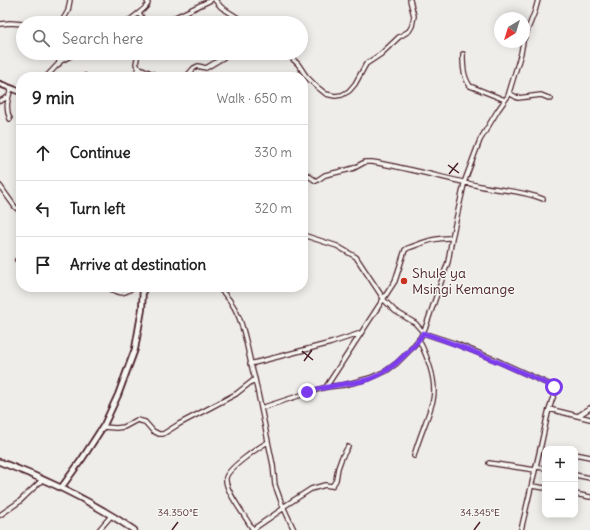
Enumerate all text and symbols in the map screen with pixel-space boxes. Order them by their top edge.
north arrow [494,12,530,48]
search box [16,16,308,60]
icon: search [30,27,52,49]
text: Search here [62,29,143,48]
text: 9 min [32,87,74,109]
text: Walk · 650 m [217,90,292,107]
icon: ahead [32,142,54,164]
text: Continue [70,143,131,162]
text: 330 m [254,144,292,161]
icon: left [32,198,54,220]
text: Turn left [70,199,125,218]
text: 320 m [254,200,292,217]
icon: arrive [32,254,54,276]
text: Arrive at destination [70,255,206,274]
place label: Shule ya Msingi Kemange [412,264,515,298]
marker: Shule ya Msingi Kemange [399,276,409,286]
route start [545,378,563,396]
route end [298,383,316,401]
map controls [542,446,578,518]
button: + [542,446,578,482]
button: − [542,482,578,518]
text: 34.350°E [158,506,198,519]
text: 34.345°E [460,506,500,519]

